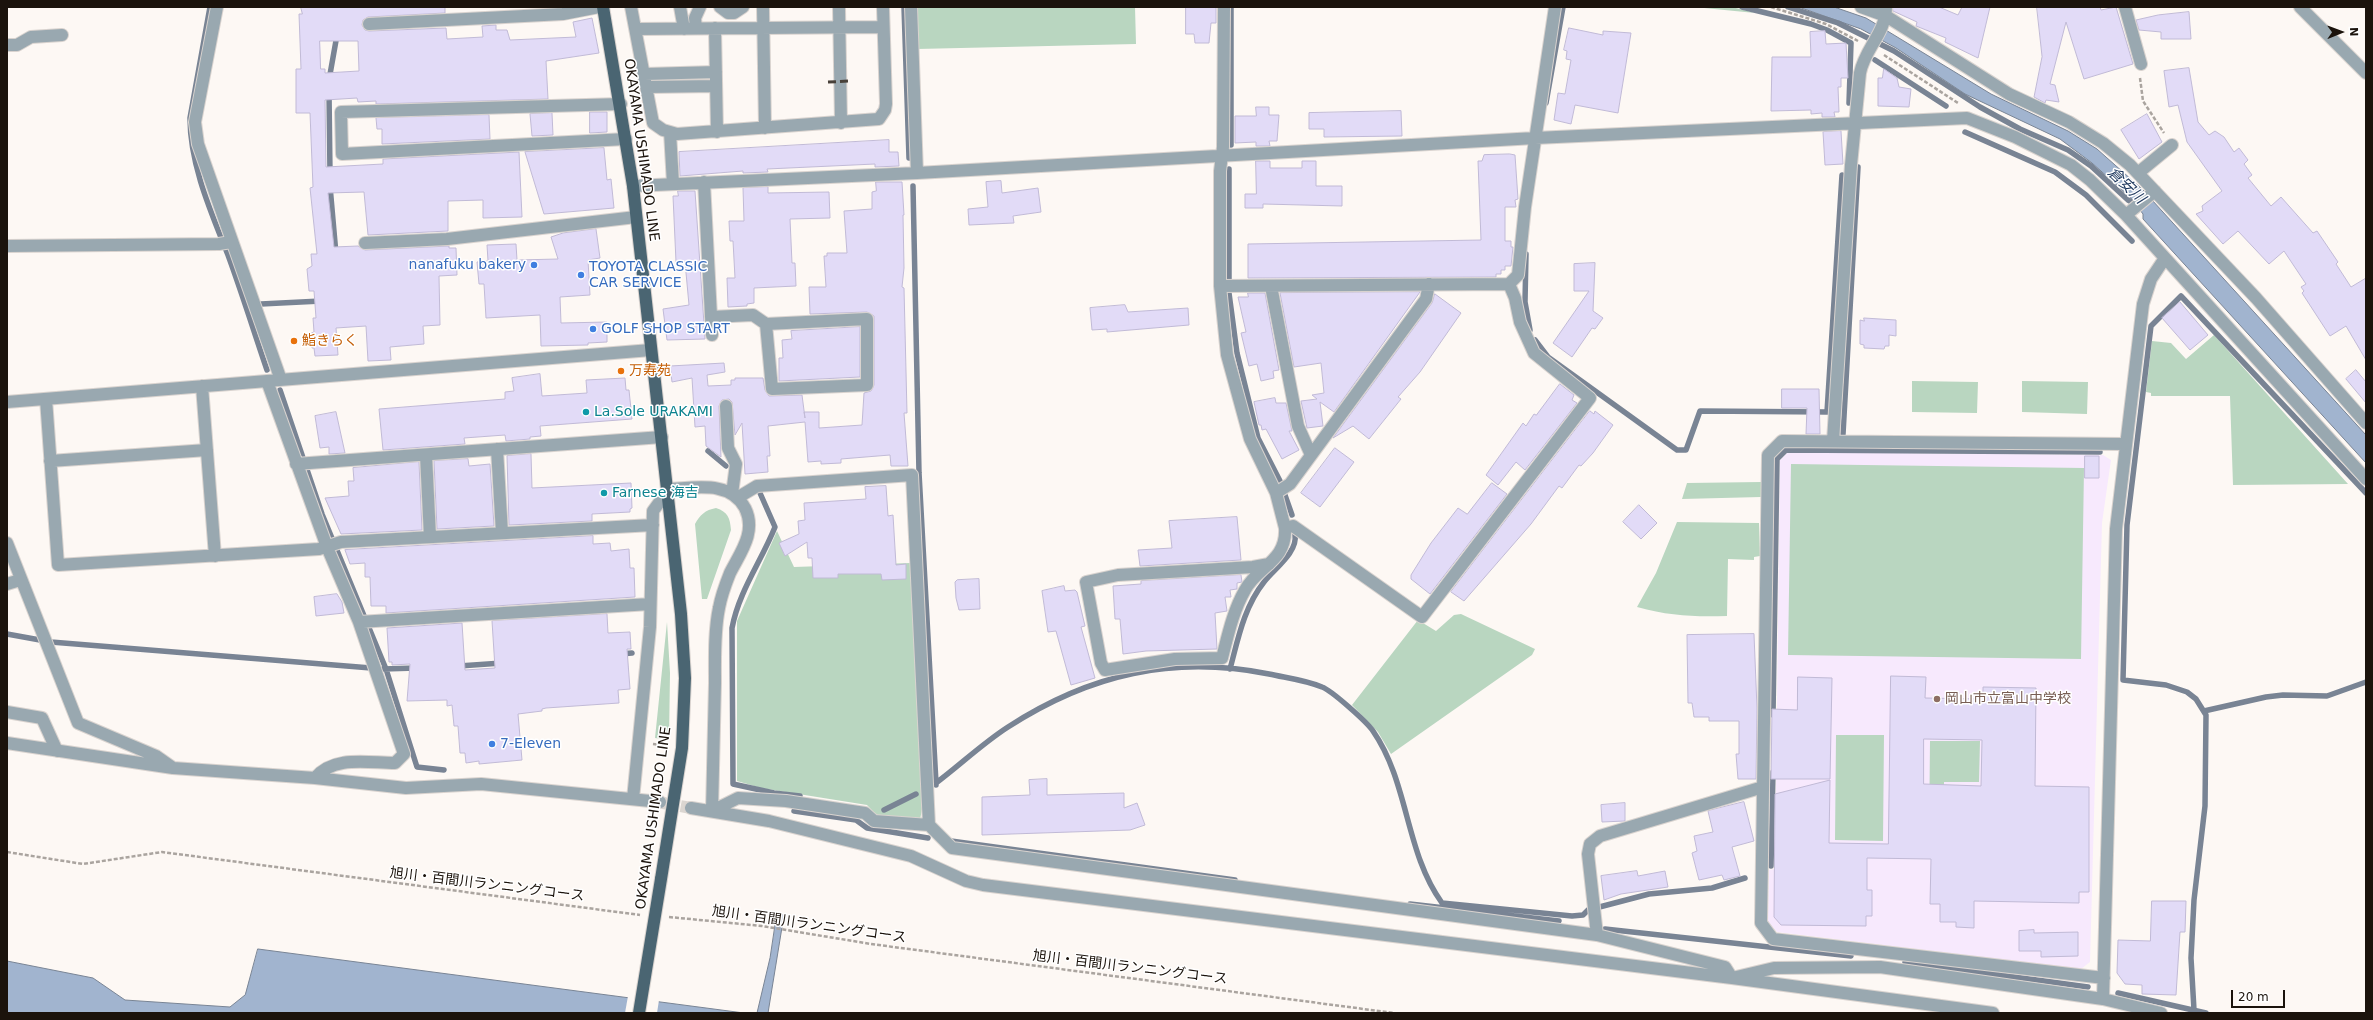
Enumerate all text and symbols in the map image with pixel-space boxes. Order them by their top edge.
north arrow [2321,12,2361,52]
text: N [2347,27,2360,37]
street label: OKAYAMA USHIMADO LINE [620,57,662,243]
water label: 倉安川 [2104,164,2148,208]
place label: nanafuku bakery [409,257,526,273]
place label: TOYOTA CLASSIC CAR SERVICE [589,259,707,292]
marker: nanafuku bakery [529,260,539,270]
marker: TOYOTA CLASSIC CAR SERVICE [576,270,586,280]
place label: GOLF SHOP START [601,321,730,337]
marker: GOLF SHOP START [588,324,598,334]
place label: 鮨きらく [302,333,358,349]
marker: 鮨きらく [289,336,299,346]
place label: 万寿苑 [629,363,671,379]
marker: 万寿苑 [616,366,626,376]
place label: La.Sole URAKAMI [594,404,713,420]
marker: La.Sole URAKAMI [581,407,591,417]
place label: Farnese 海吉 [612,485,699,501]
marker: Farnese 海吉 [599,488,609,498]
place label: 岡山市立富山中学校 [1945,691,2071,707]
marker: 岡山市立富山中学校 [1932,694,1942,704]
street label: OKAYAMA USHIMADO LINE [633,725,675,911]
place label: 7-Eleven [500,736,561,752]
marker: 7-Eleven [487,739,497,749]
street label: 旭川・百間川ランニングコース [389,865,585,905]
street label: 旭川・百間川ランニングコース [711,903,907,947]
street label: 旭川・百間川ランニングコース [1032,948,1228,988]
scale bar [2233,982,2287,1008]
text: 20 m [2238,990,2269,1004]

